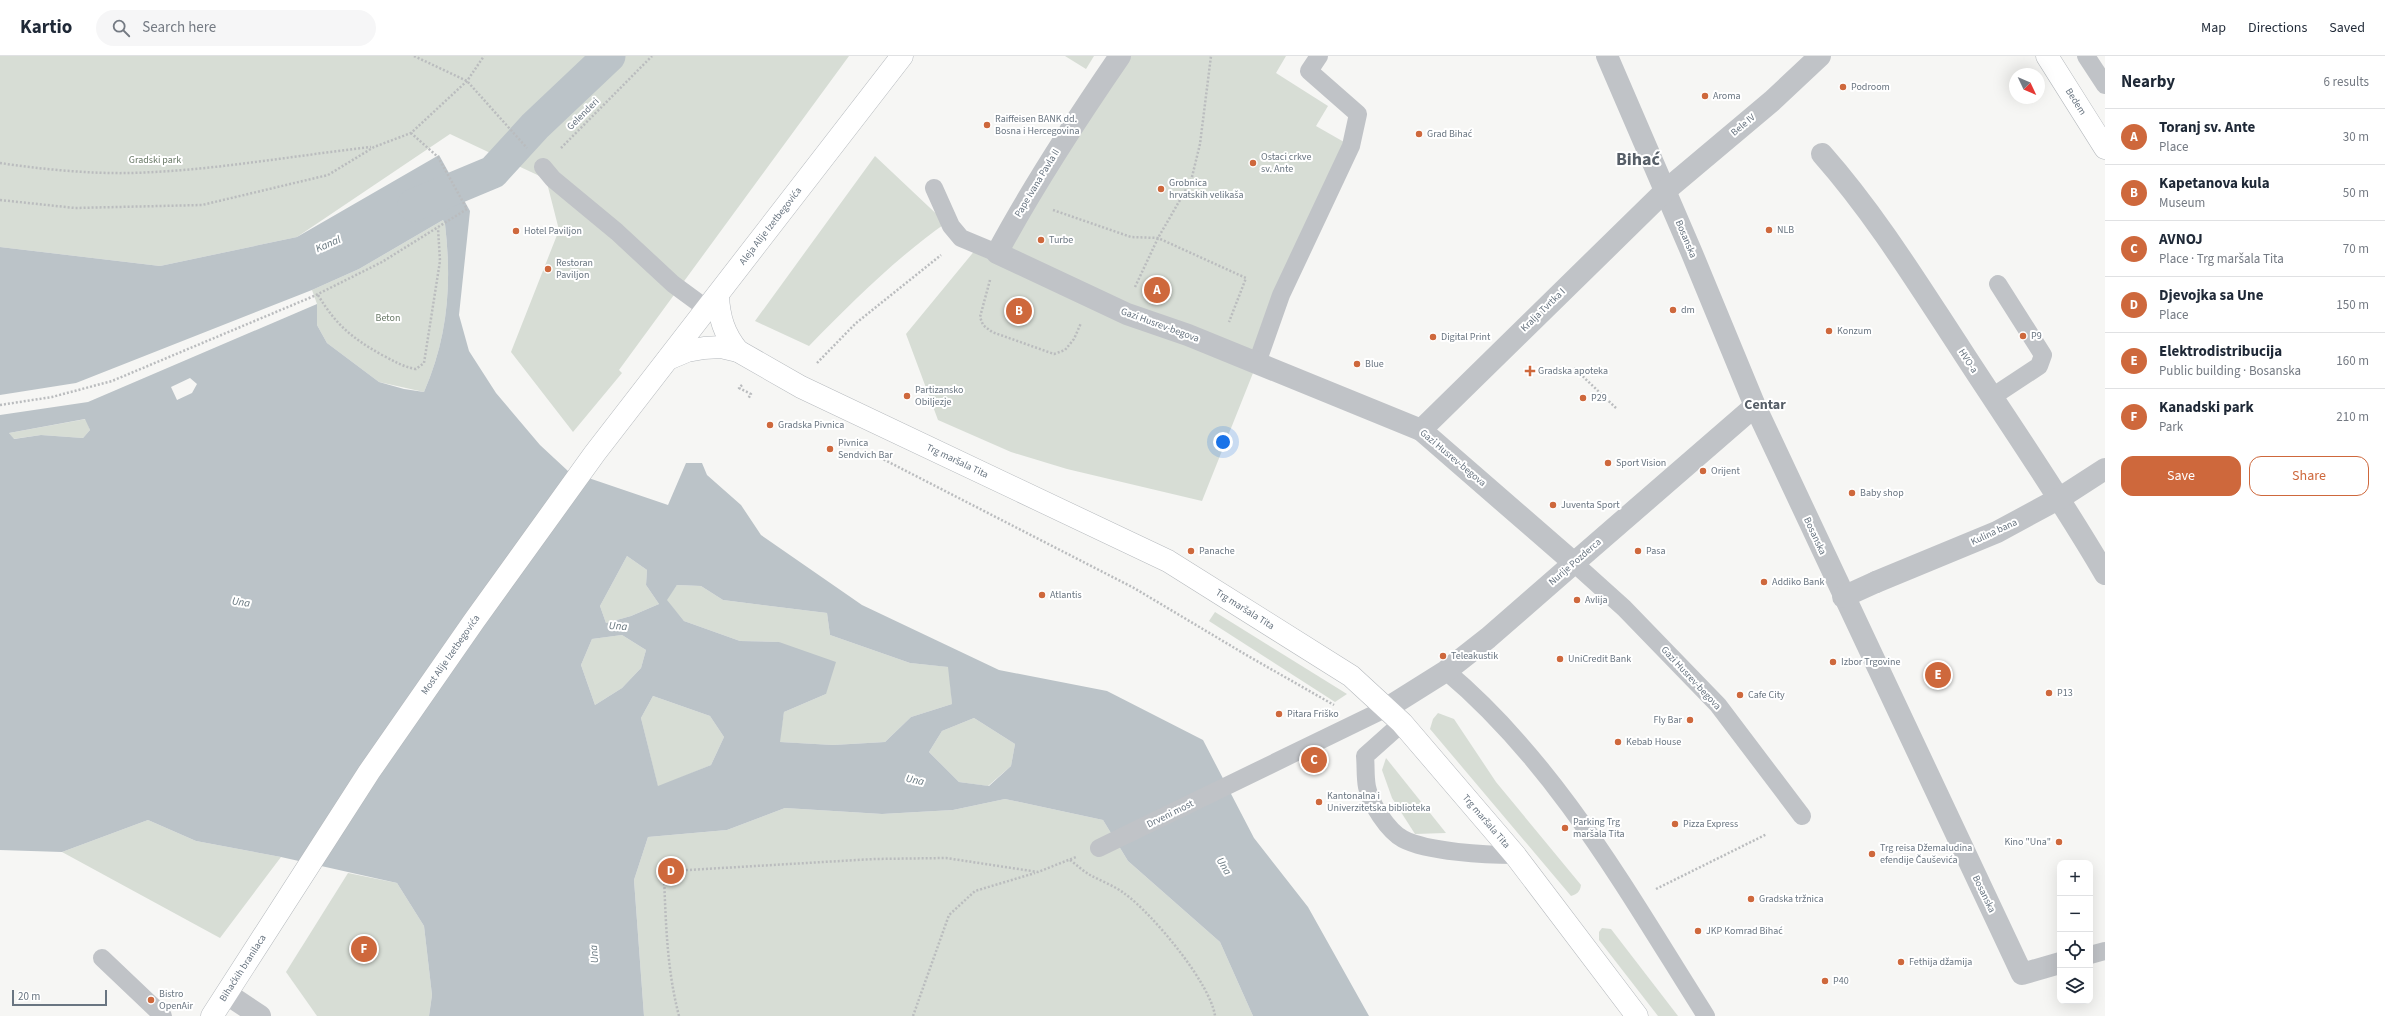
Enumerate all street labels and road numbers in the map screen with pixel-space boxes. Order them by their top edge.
street label: Bedem [2062,85,2090,118]
street label: Gelenderi [564,95,602,133]
street label: Bele IV [1728,110,1759,139]
street label: Pape Ivana Pavla II [1011,146,1063,220]
street label: Aleja Alije Izetbegovića [736,184,805,268]
street label: Bosanska [1672,218,1700,260]
street label: Kralja Tvrtka I [1518,285,1568,335]
street label: Gazi Husrev-begova [1119,304,1201,346]
street label: HVO-a [1955,346,1981,376]
street label: Gazi Husrev-begova [1417,426,1489,490]
street label: Trg maršala Tita [924,440,991,482]
street label: Bosanska [1800,515,1830,557]
street label: Kulina bana [1969,515,2019,549]
street label: Nurije Pozderca [1546,535,1604,589]
street label: Trg maršala Tita [1213,586,1277,633]
street label: Most Alije Izetbegovića [418,612,483,697]
street label: Gazi Husrev-begova [1658,643,1724,713]
street label: Trg maršala Tita [1459,791,1513,851]
street label: Drveni most [1144,796,1196,831]
street label: Bosanska [1969,873,1999,915]
street label: Bihaćkih branilaca [216,932,270,1004]

